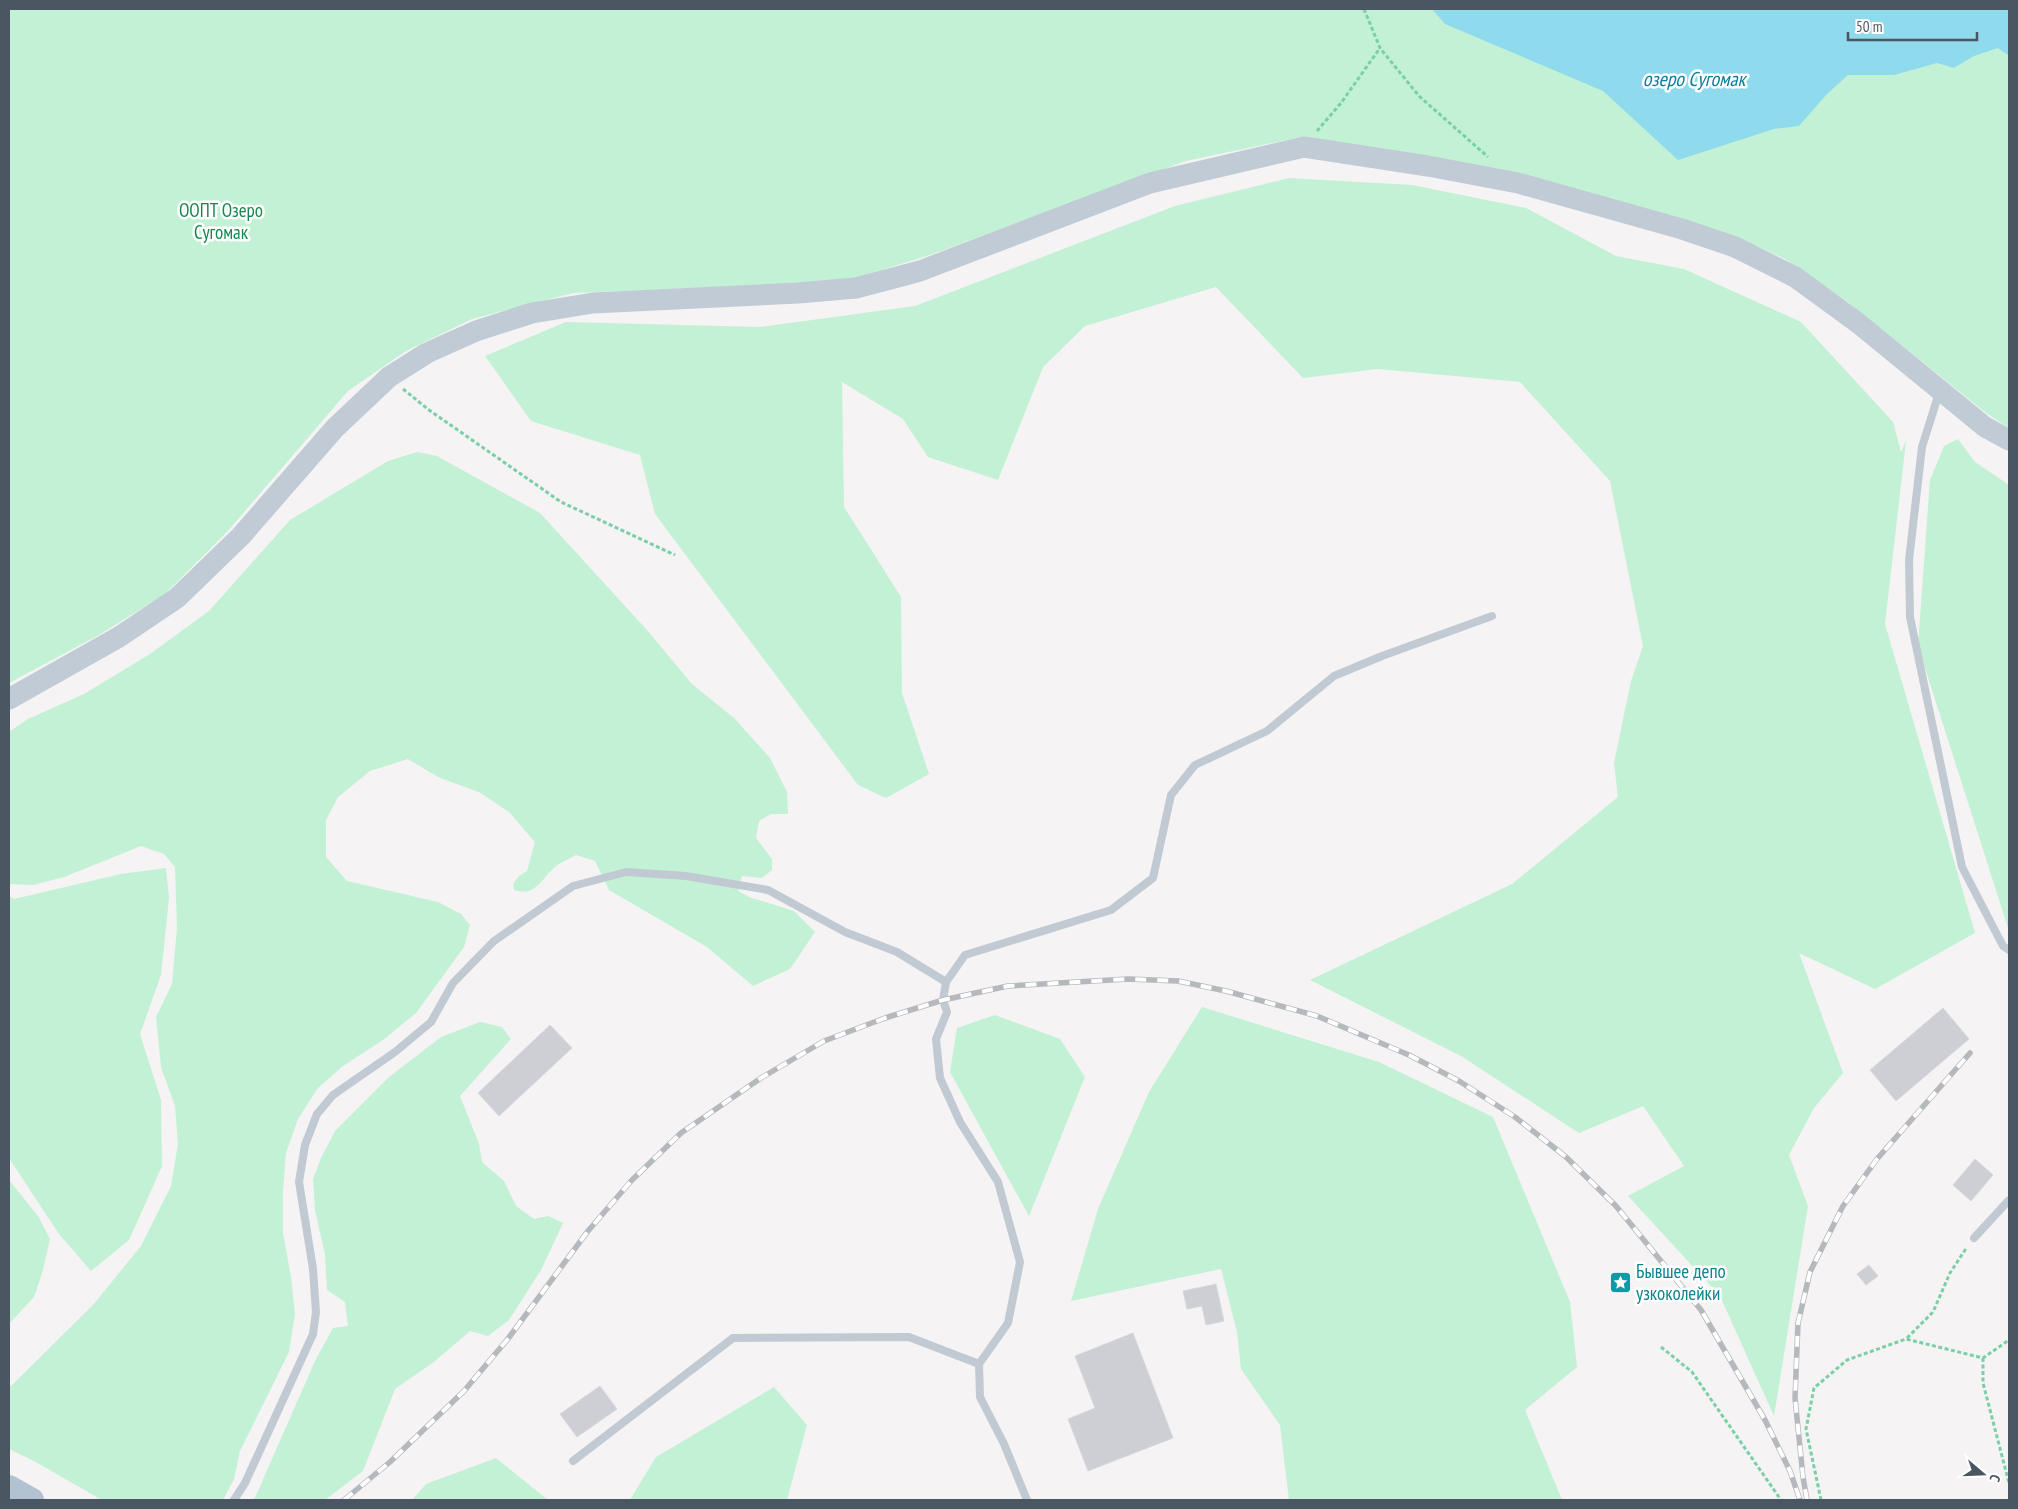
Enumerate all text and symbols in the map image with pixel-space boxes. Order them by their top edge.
scale bar [1848,10,1977,42]
text: 50 m [1856,17,1882,36]
water label: озеро Сугомак [1643,66,1748,92]
park label: ООПТ Озеро Сугомак [179,198,263,244]
place label: Бывшее депо узкоколейки [1636,1259,1726,1305]
place icon: Бывшее депо узкоколейки [1608,1270,1632,1294]
north arrow [1958,1449,2008,1499]
text: С [1986,1472,2005,1485]

